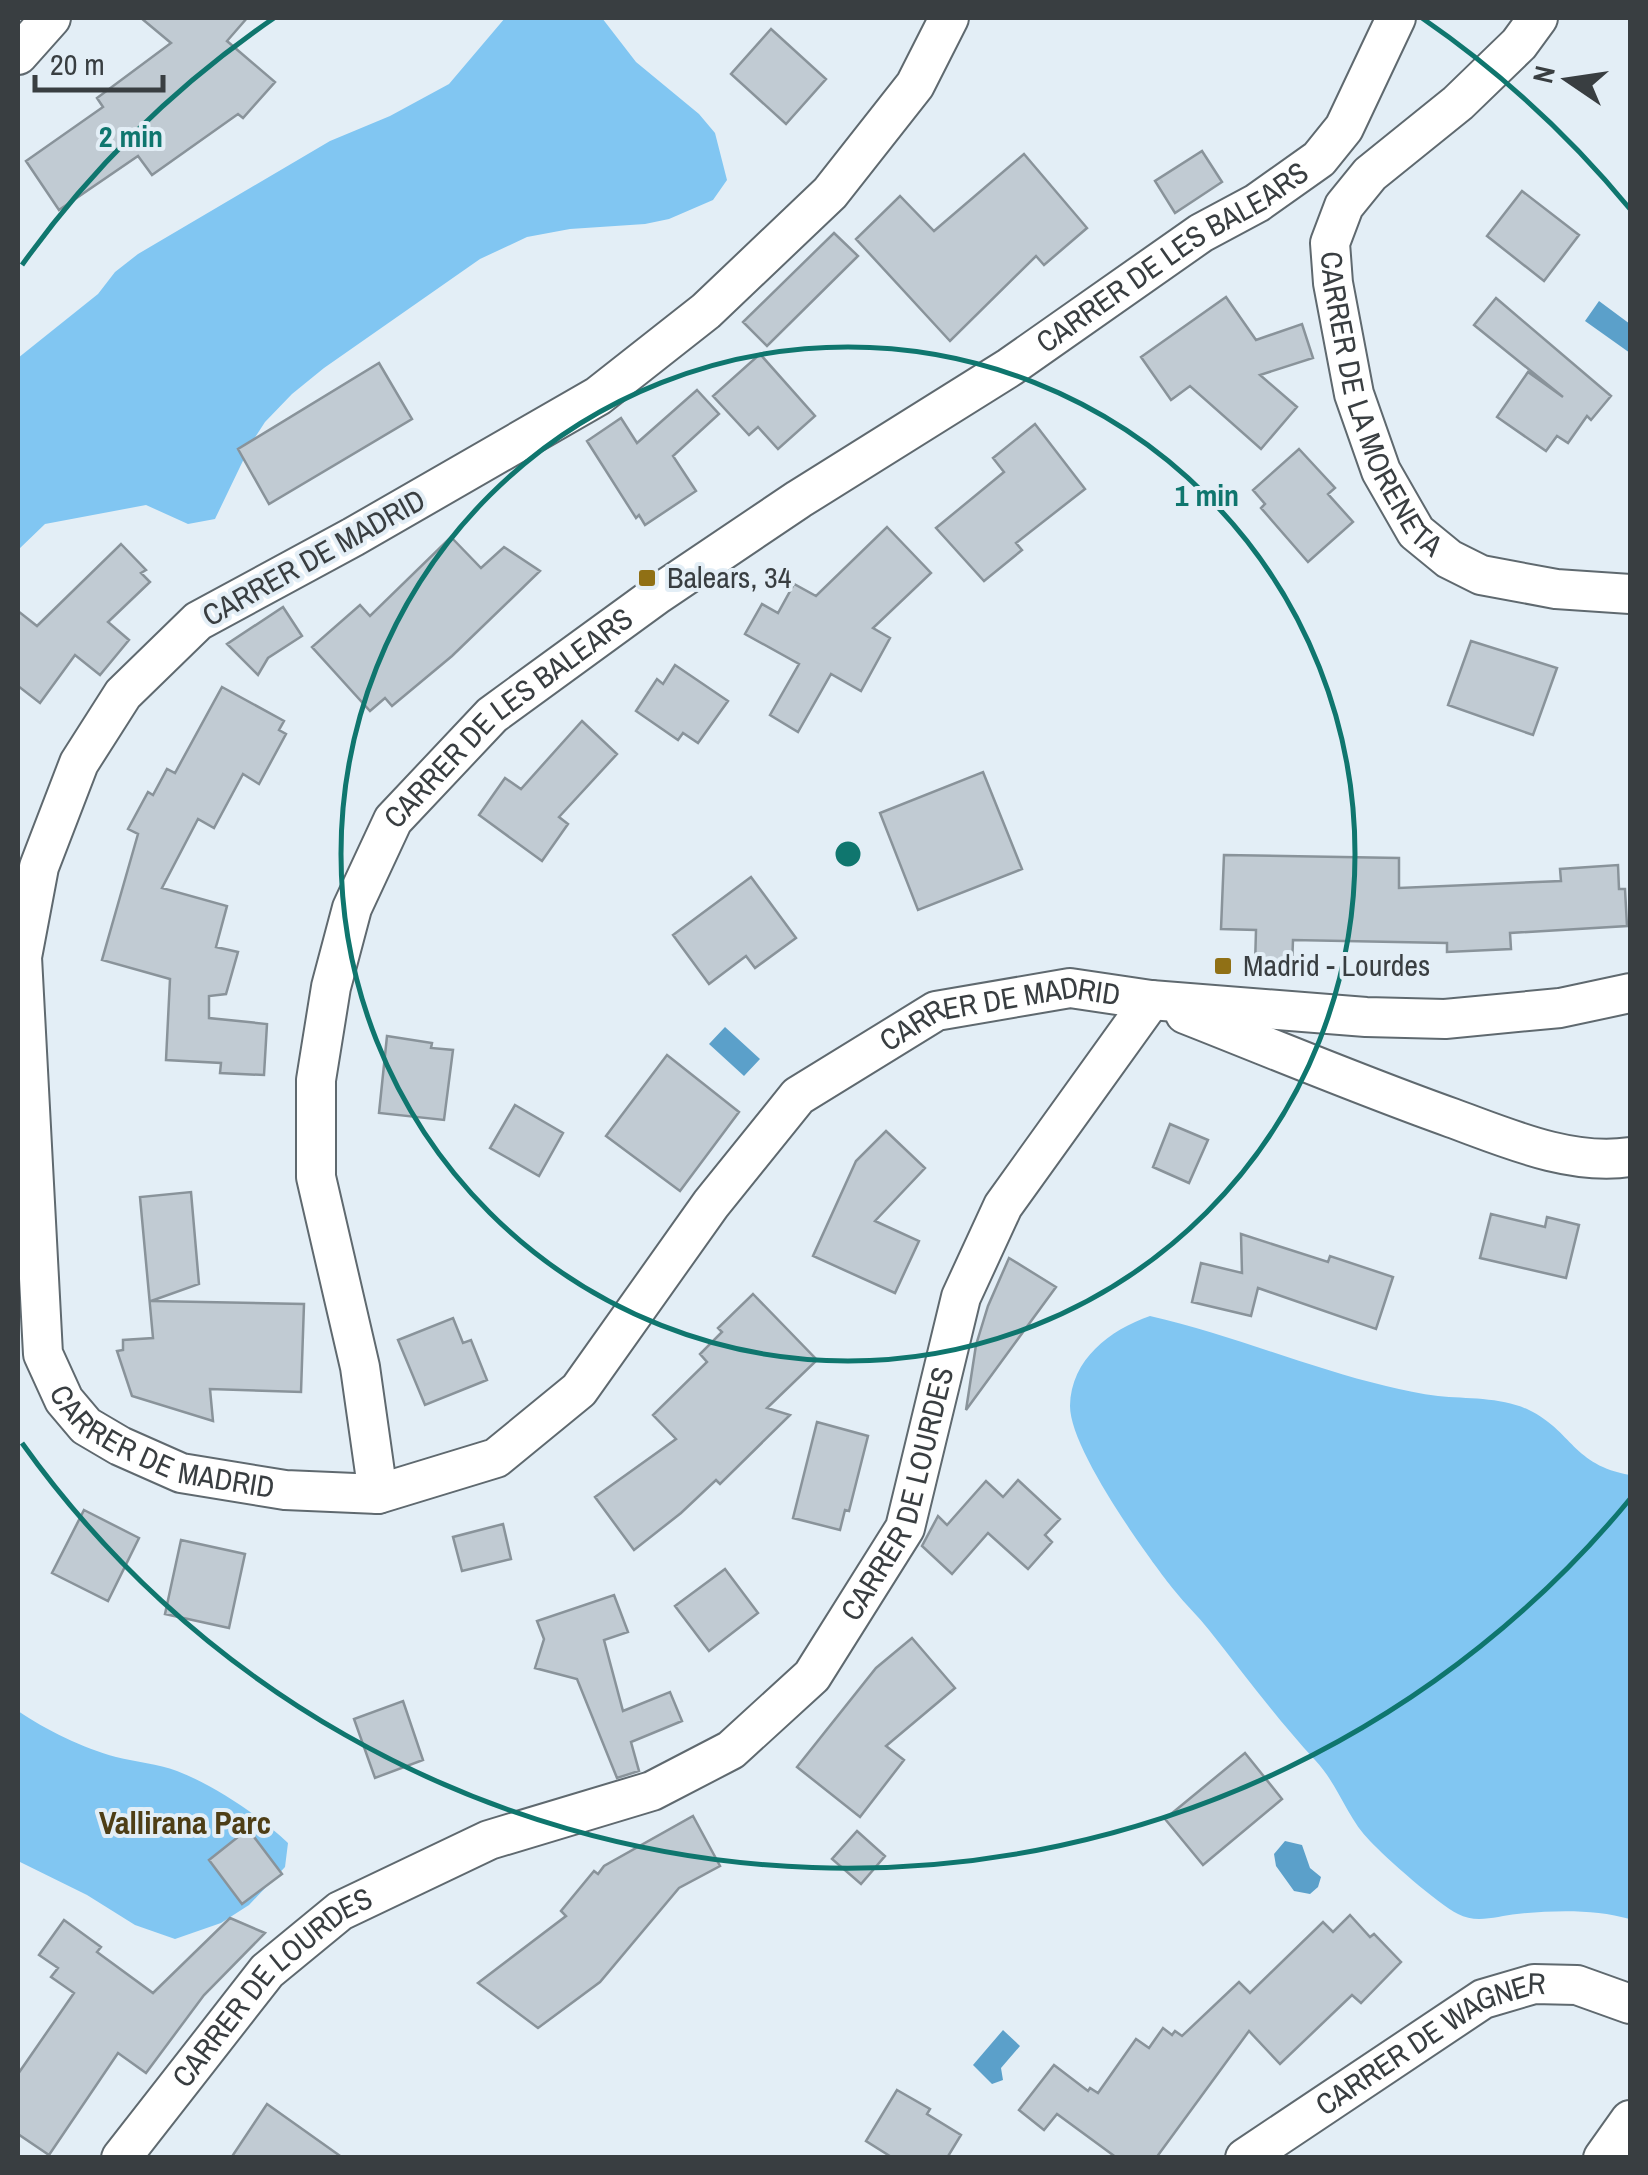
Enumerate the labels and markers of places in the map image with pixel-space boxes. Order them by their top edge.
place label: Balears, 34 [667,557,792,597]
marker: Balears, 34 [636,567,658,589]
centre of rings [830,836,866,872]
place label: Madrid - Lourdes [1243,945,1430,985]
marker: Madrid - Lourdes [1212,955,1234,977]

